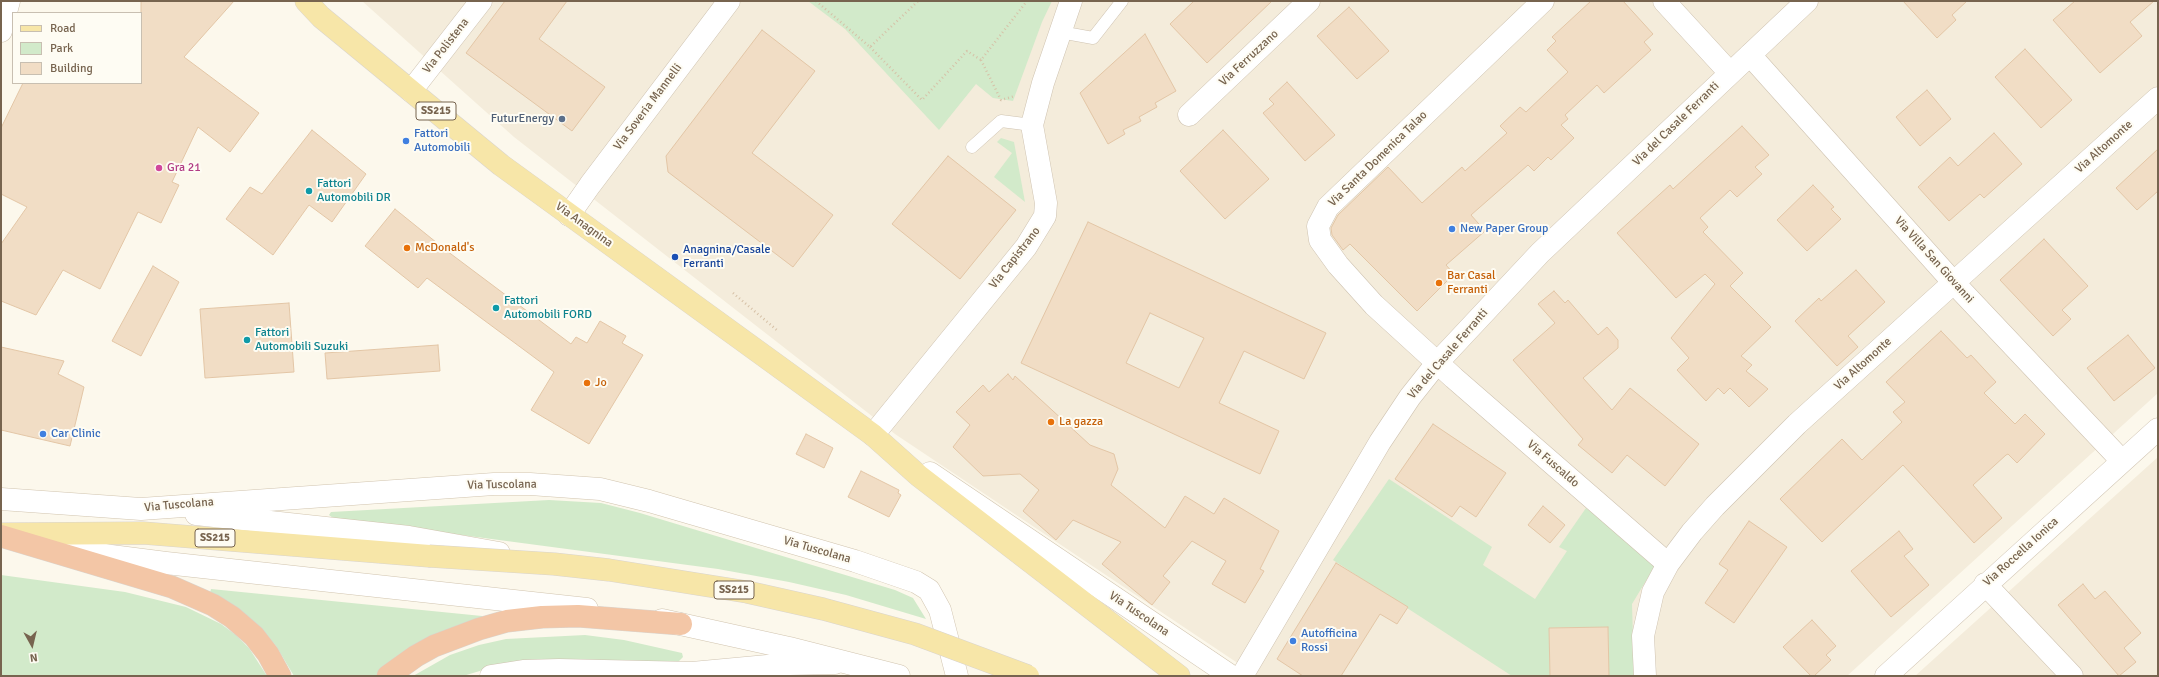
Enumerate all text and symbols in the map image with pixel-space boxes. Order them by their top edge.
legend [12,12,142,84]
street label: Via Polistena [420,15,472,77]
text: Road [50,21,76,36]
street label: Via Ferruzzano [1216,27,1282,89]
text: Park [50,41,73,56]
text: Building [50,61,93,76]
street label: Via Soveria Mannelli [611,61,685,153]
street label: Via del Casale Ferranti [1630,79,1722,169]
road number: SS215 [416,102,456,120]
street label: Via Santa Domenica Talao [1326,108,1430,210]
place label: FuturEnergy [491,112,554,126]
marker: FuturEnergy [557,114,567,124]
street label: Via Altomonte [2072,117,2136,177]
place label: Fattori Automobili [414,127,470,155]
marker: Fattori Automobili [401,136,411,146]
place label: Gra 21 [167,161,201,175]
marker: Gra 21 [154,163,164,173]
place label: Fattori Automobili DR [317,177,391,205]
marker: Fattori Automobili DR [304,186,314,196]
street label: Via Anagnina [552,199,616,251]
street label: Via Villa San Giovanni [1891,214,1977,306]
place label: New Paper Group [1460,222,1548,236]
street label: Via Capistrano [986,224,1044,292]
marker: New Paper Group [1447,224,1457,234]
place label: McDonald's [415,241,475,255]
marker: McDonald's [402,243,412,253]
place label: Anagnina/Casale Ferranti [683,243,770,271]
marker: Anagnina/Casale Ferranti [670,252,680,262]
place label: Bar Casal Ferranti [1447,269,1496,297]
marker: Bar Casal Ferranti [1434,278,1444,288]
place label: Fattori Automobili FORD [504,294,592,322]
marker: Fattori Automobili FORD [491,303,501,313]
street label: Via del Casale Ferranti [1405,306,1491,402]
place label: Fattori Automobili Suzuki [255,326,348,354]
street label: Via Altomonte [1831,334,1895,394]
marker: Fattori Automobili Suzuki [242,335,252,345]
place label: Jo [595,376,607,390]
marker: Jo [582,378,592,388]
place label: La gazza [1059,415,1103,429]
marker: La gazza [1046,417,1056,427]
place label: Car Clinic [51,427,101,441]
marker: Car Clinic [38,429,48,439]
street label: Via Fuscaldo [1524,437,1582,491]
street label: Via Tuscolana [467,477,537,493]
street label: Via Tuscolana [144,495,214,515]
street label: Via Roccella Ionica [1980,514,2062,590]
road number: SS215 [195,529,235,547]
street label: Via Tuscolana [782,533,852,567]
road number: SS215 [714,581,754,599]
street label: Via Tuscolana [1106,589,1172,639]
north arrow [12,625,52,665]
place label: Autofficina Rossi [1301,627,1357,655]
marker: Autofficina Rossi [1288,636,1298,646]
text: N [29,650,38,664]

